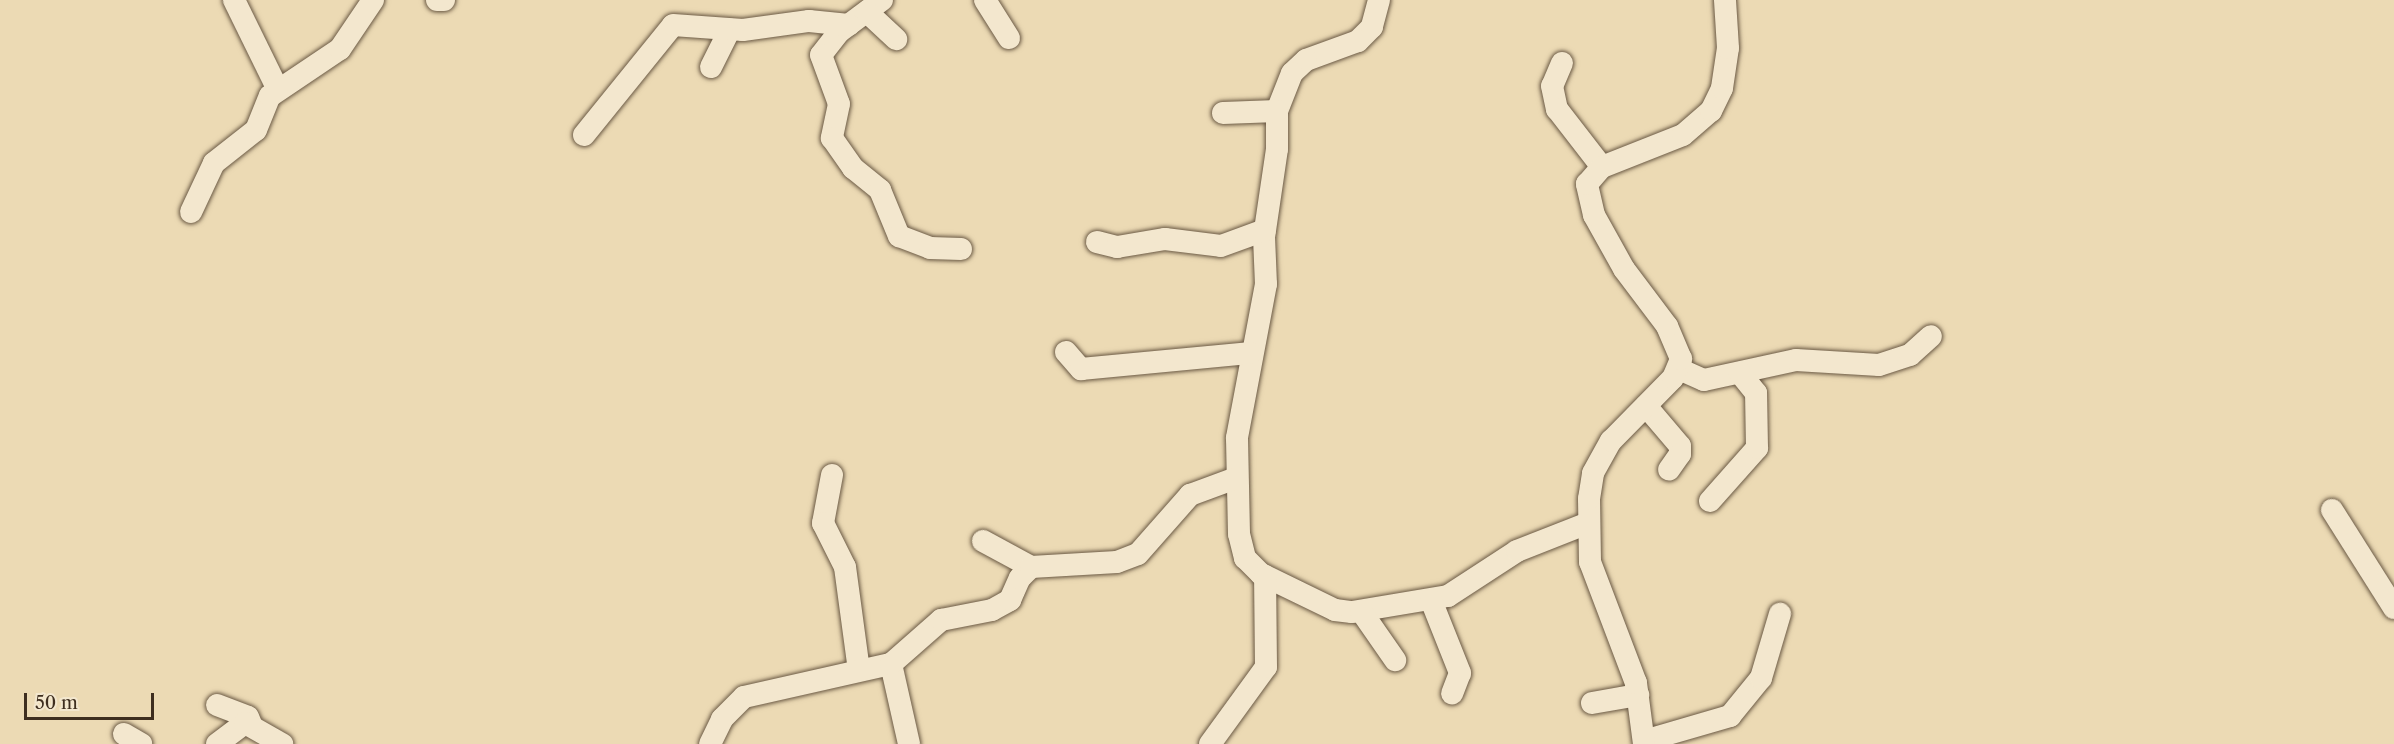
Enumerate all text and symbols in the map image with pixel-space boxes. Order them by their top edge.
scale bar [27,681,158,719]
text: 50 m [35,692,78,714]

